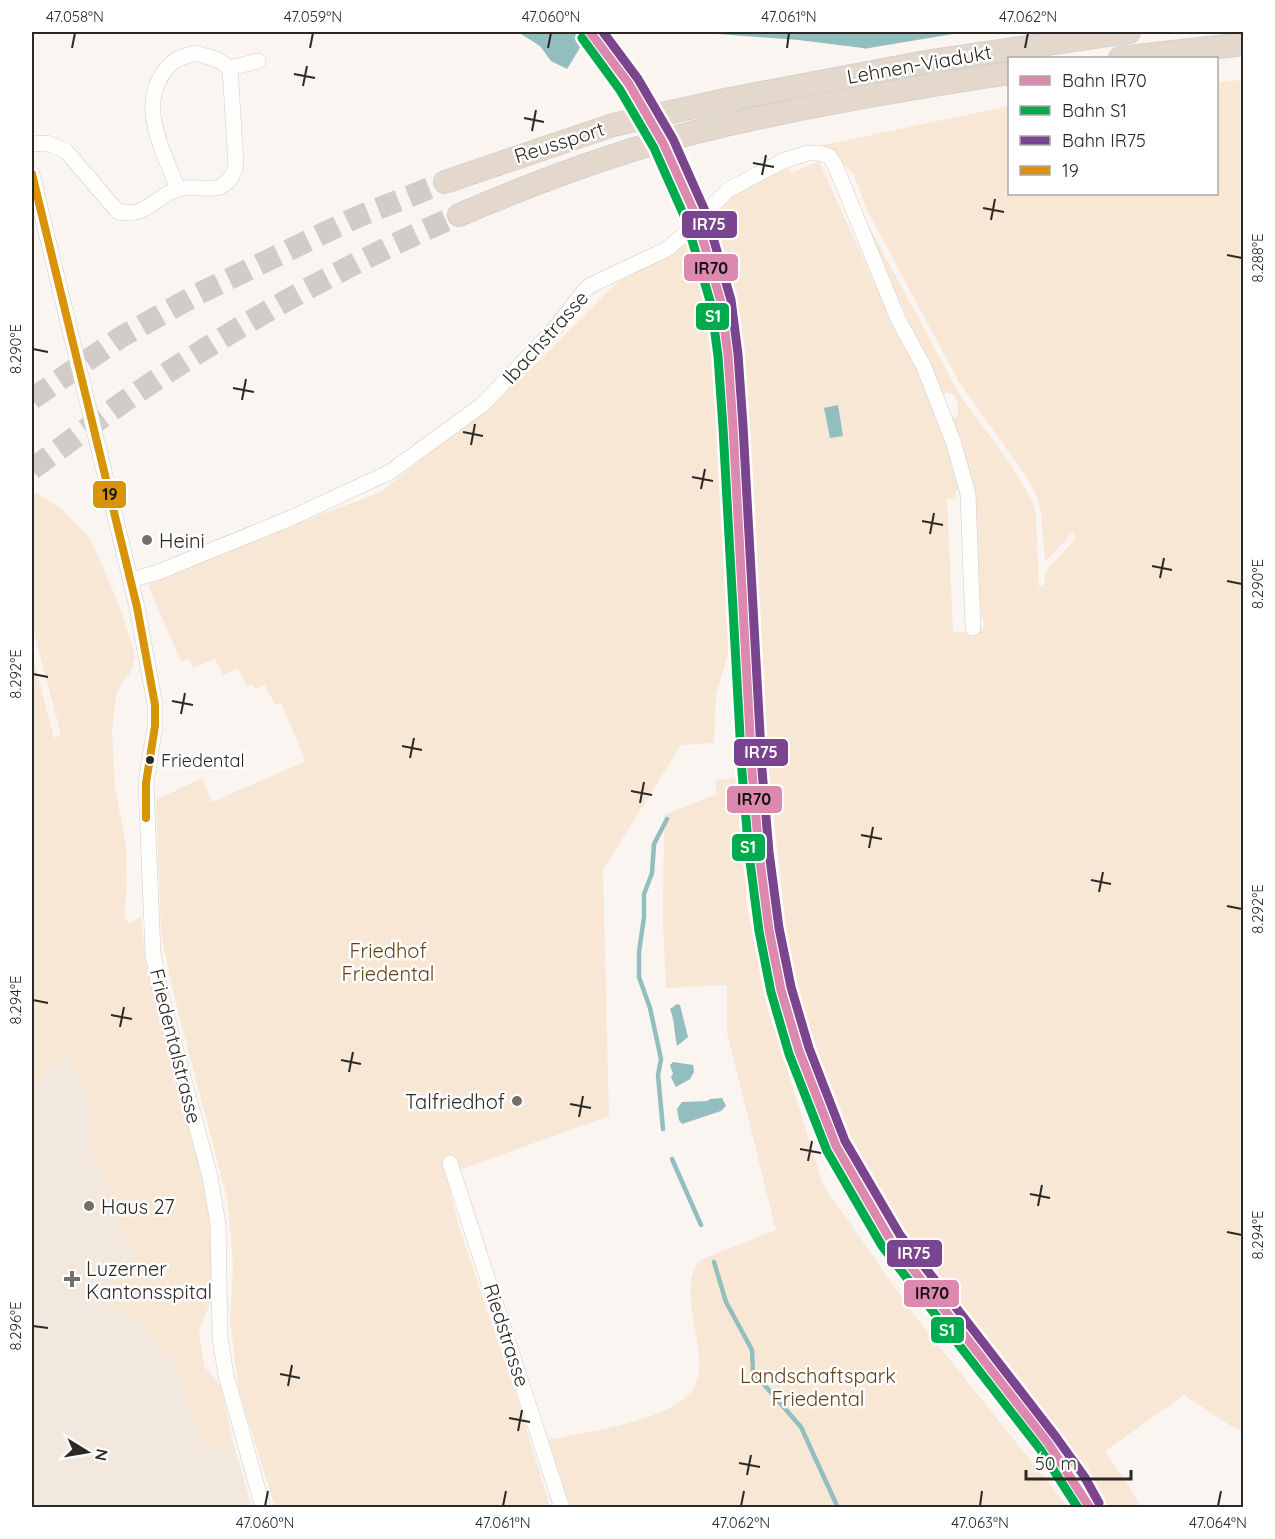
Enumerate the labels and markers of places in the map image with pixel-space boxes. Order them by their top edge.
place label: Heini [159,528,205,553]
marker: Heini [140,533,154,547]
place label: Friedental [161,749,245,772]
marker: Friedental [144,754,156,766]
place label: Talfriedhof [405,1089,505,1114]
marker: Talfriedhof [510,1094,524,1108]
place label: Haus 27 [101,1194,175,1219]
marker: Haus 27 [82,1199,96,1213]
place label: Luzerner Kantonsspital [86,1256,212,1304]
marker: Luzerner Kantonsspital [63,1270,81,1288]

